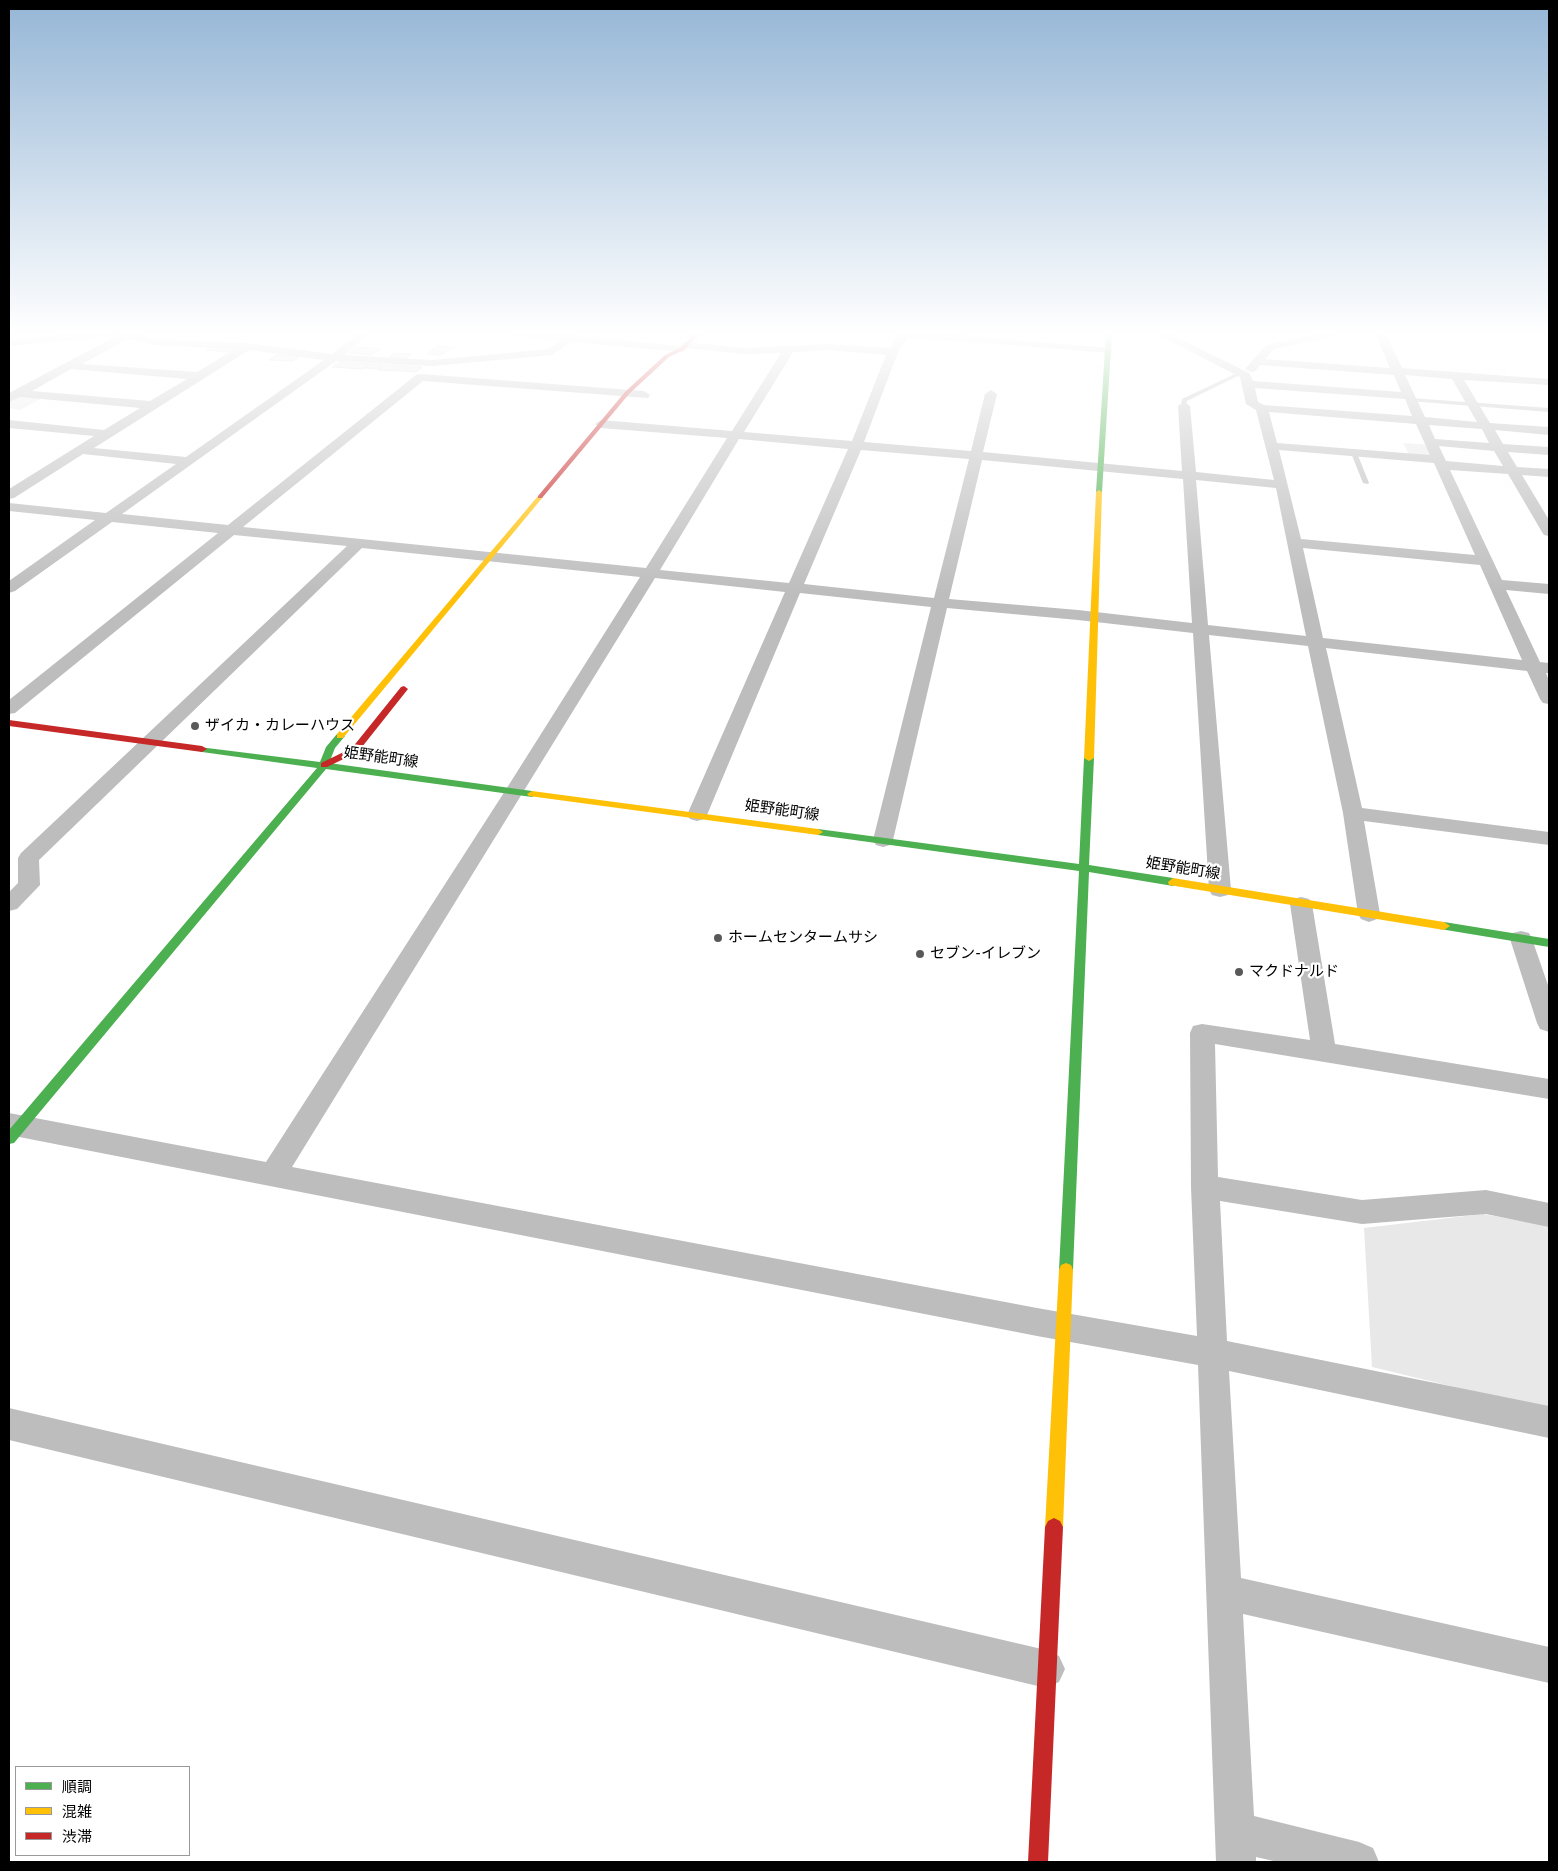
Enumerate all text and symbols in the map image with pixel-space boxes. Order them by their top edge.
place label: ザイカ・カレーハウス [205,717,355,735]
marker: ザイカ・カレーハウス [189,720,201,732]
street label: 姫野能町線 [343,744,419,772]
street label: 姫野能町線 [744,797,820,825]
street label: 姫野能町線 [1145,854,1221,884]
place label: ホームセンタームサシ [728,929,878,947]
marker: ホームセンタームサシ [712,932,724,944]
place label: セブン-イレブン [930,945,1041,963]
marker: セブン-イレブン [914,948,926,960]
place label: マクドナルド [1249,963,1339,981]
marker: マクドナルド [1233,966,1245,978]
legend [15,1766,190,1856]
text: 順調 [62,1778,92,1796]
text: 混雑 [62,1803,92,1821]
text: 渋滞 [62,1828,92,1846]

